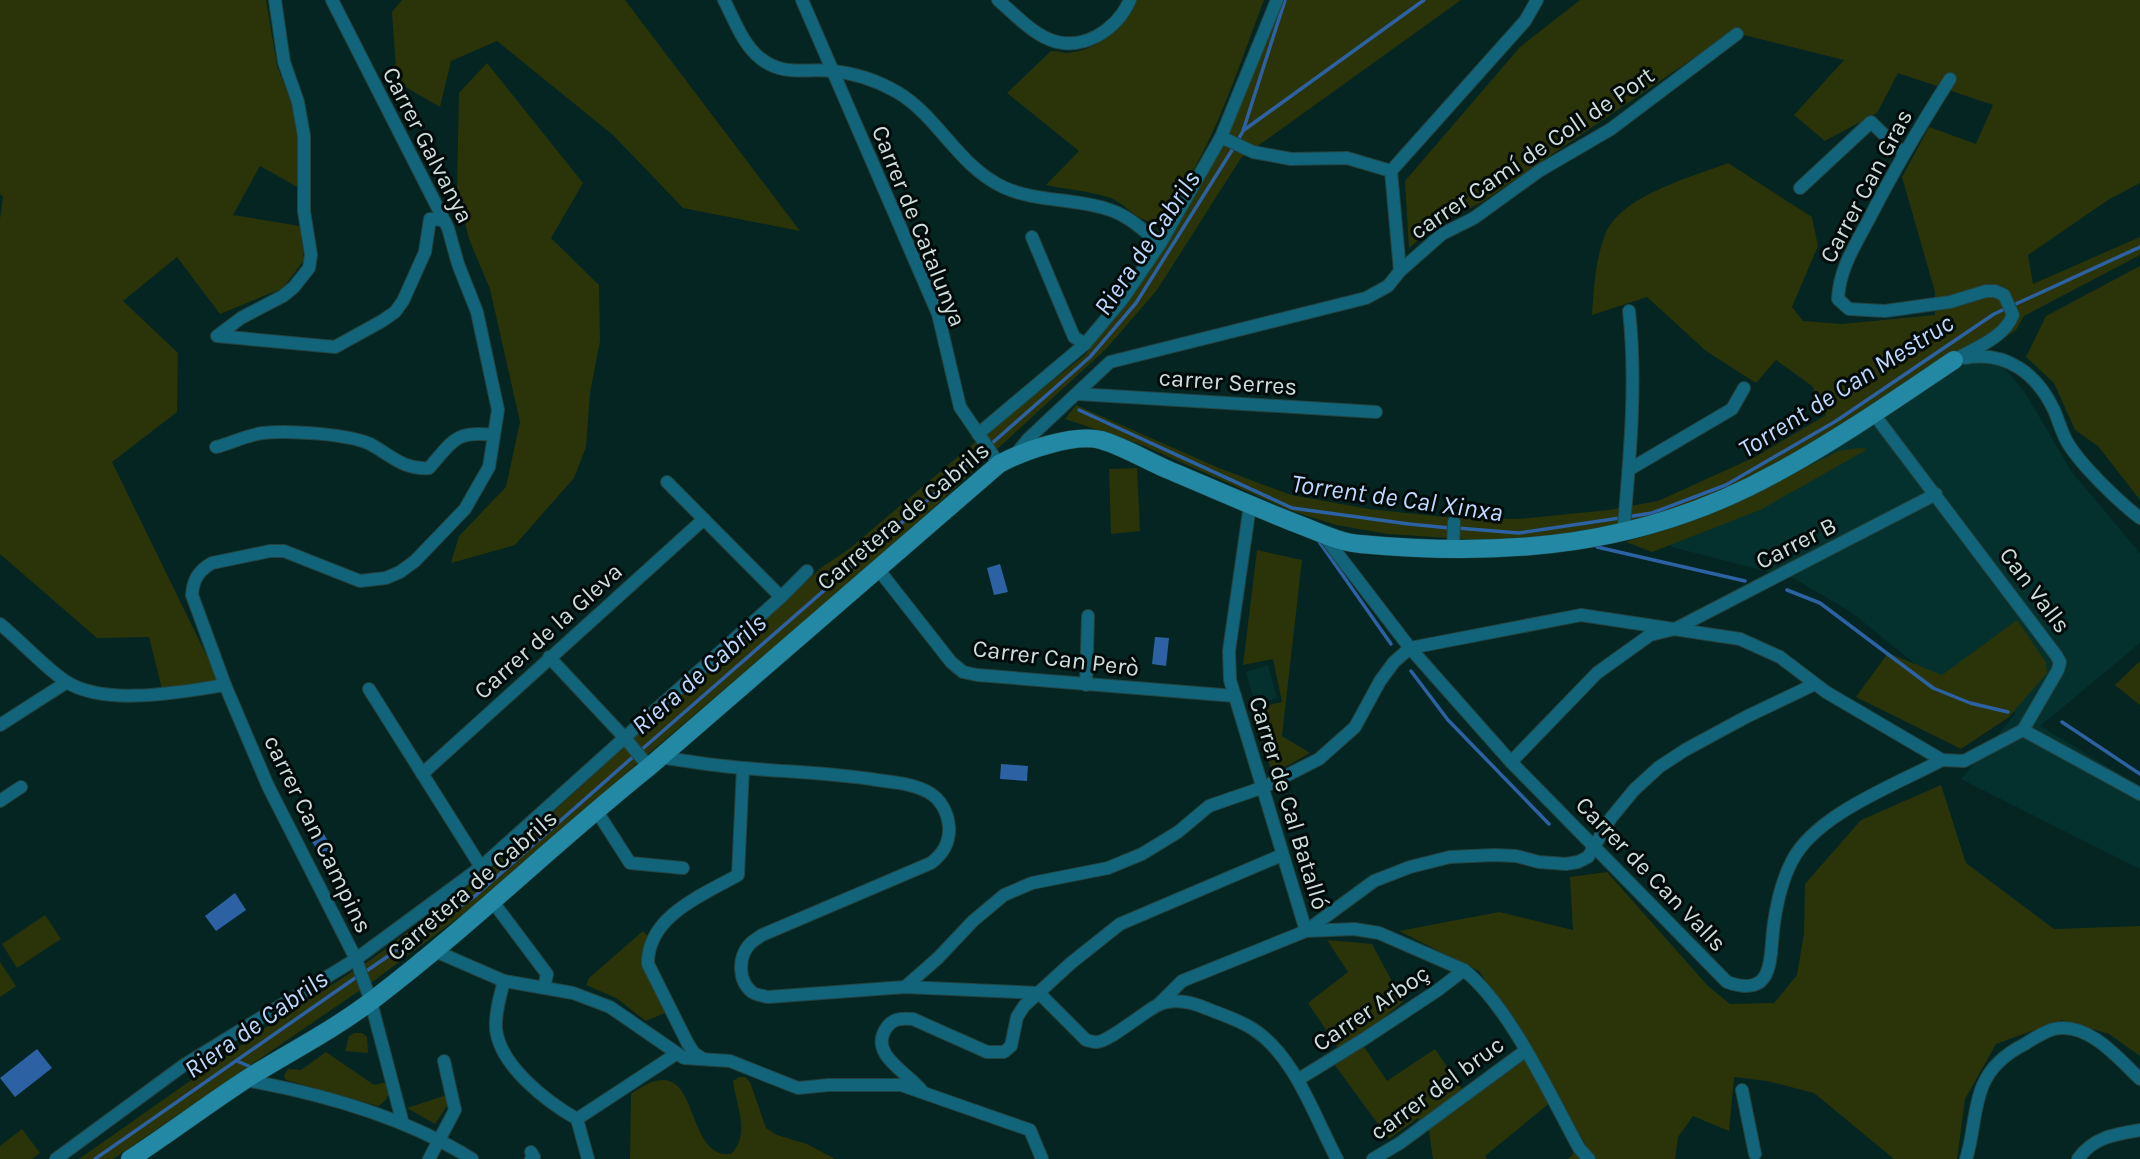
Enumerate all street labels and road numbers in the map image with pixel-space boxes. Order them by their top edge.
street label: carrer Camí de Coll de Port [1405,61,1659,245]
street label: Carrer Galvanya [377,62,479,228]
street label: Carrer Can Gras [1814,104,1918,268]
street label: Carrer de Catalunya [866,121,972,331]
street label: carrer Serres [1158,363,1298,401]
street label: Carretera de Cabrils [811,436,995,596]
street label: Carrer B [1751,511,1841,575]
street label: Can Valls [1994,542,2076,638]
street label: Carrer de la Gleva [468,557,628,705]
street label: Carrer Can Però [971,634,1141,682]
street label: Carrer de Cal Batalló [1243,693,1335,913]
street label: carrer Can Campins [258,731,378,937]
street label: Carrer de Can Valls [1570,791,1732,957]
street label: Carretera de Cabrils [381,804,563,966]
street label: Carrer Arboç [1308,959,1434,1057]
street label: carrer del bruc [1365,1030,1509,1146]

